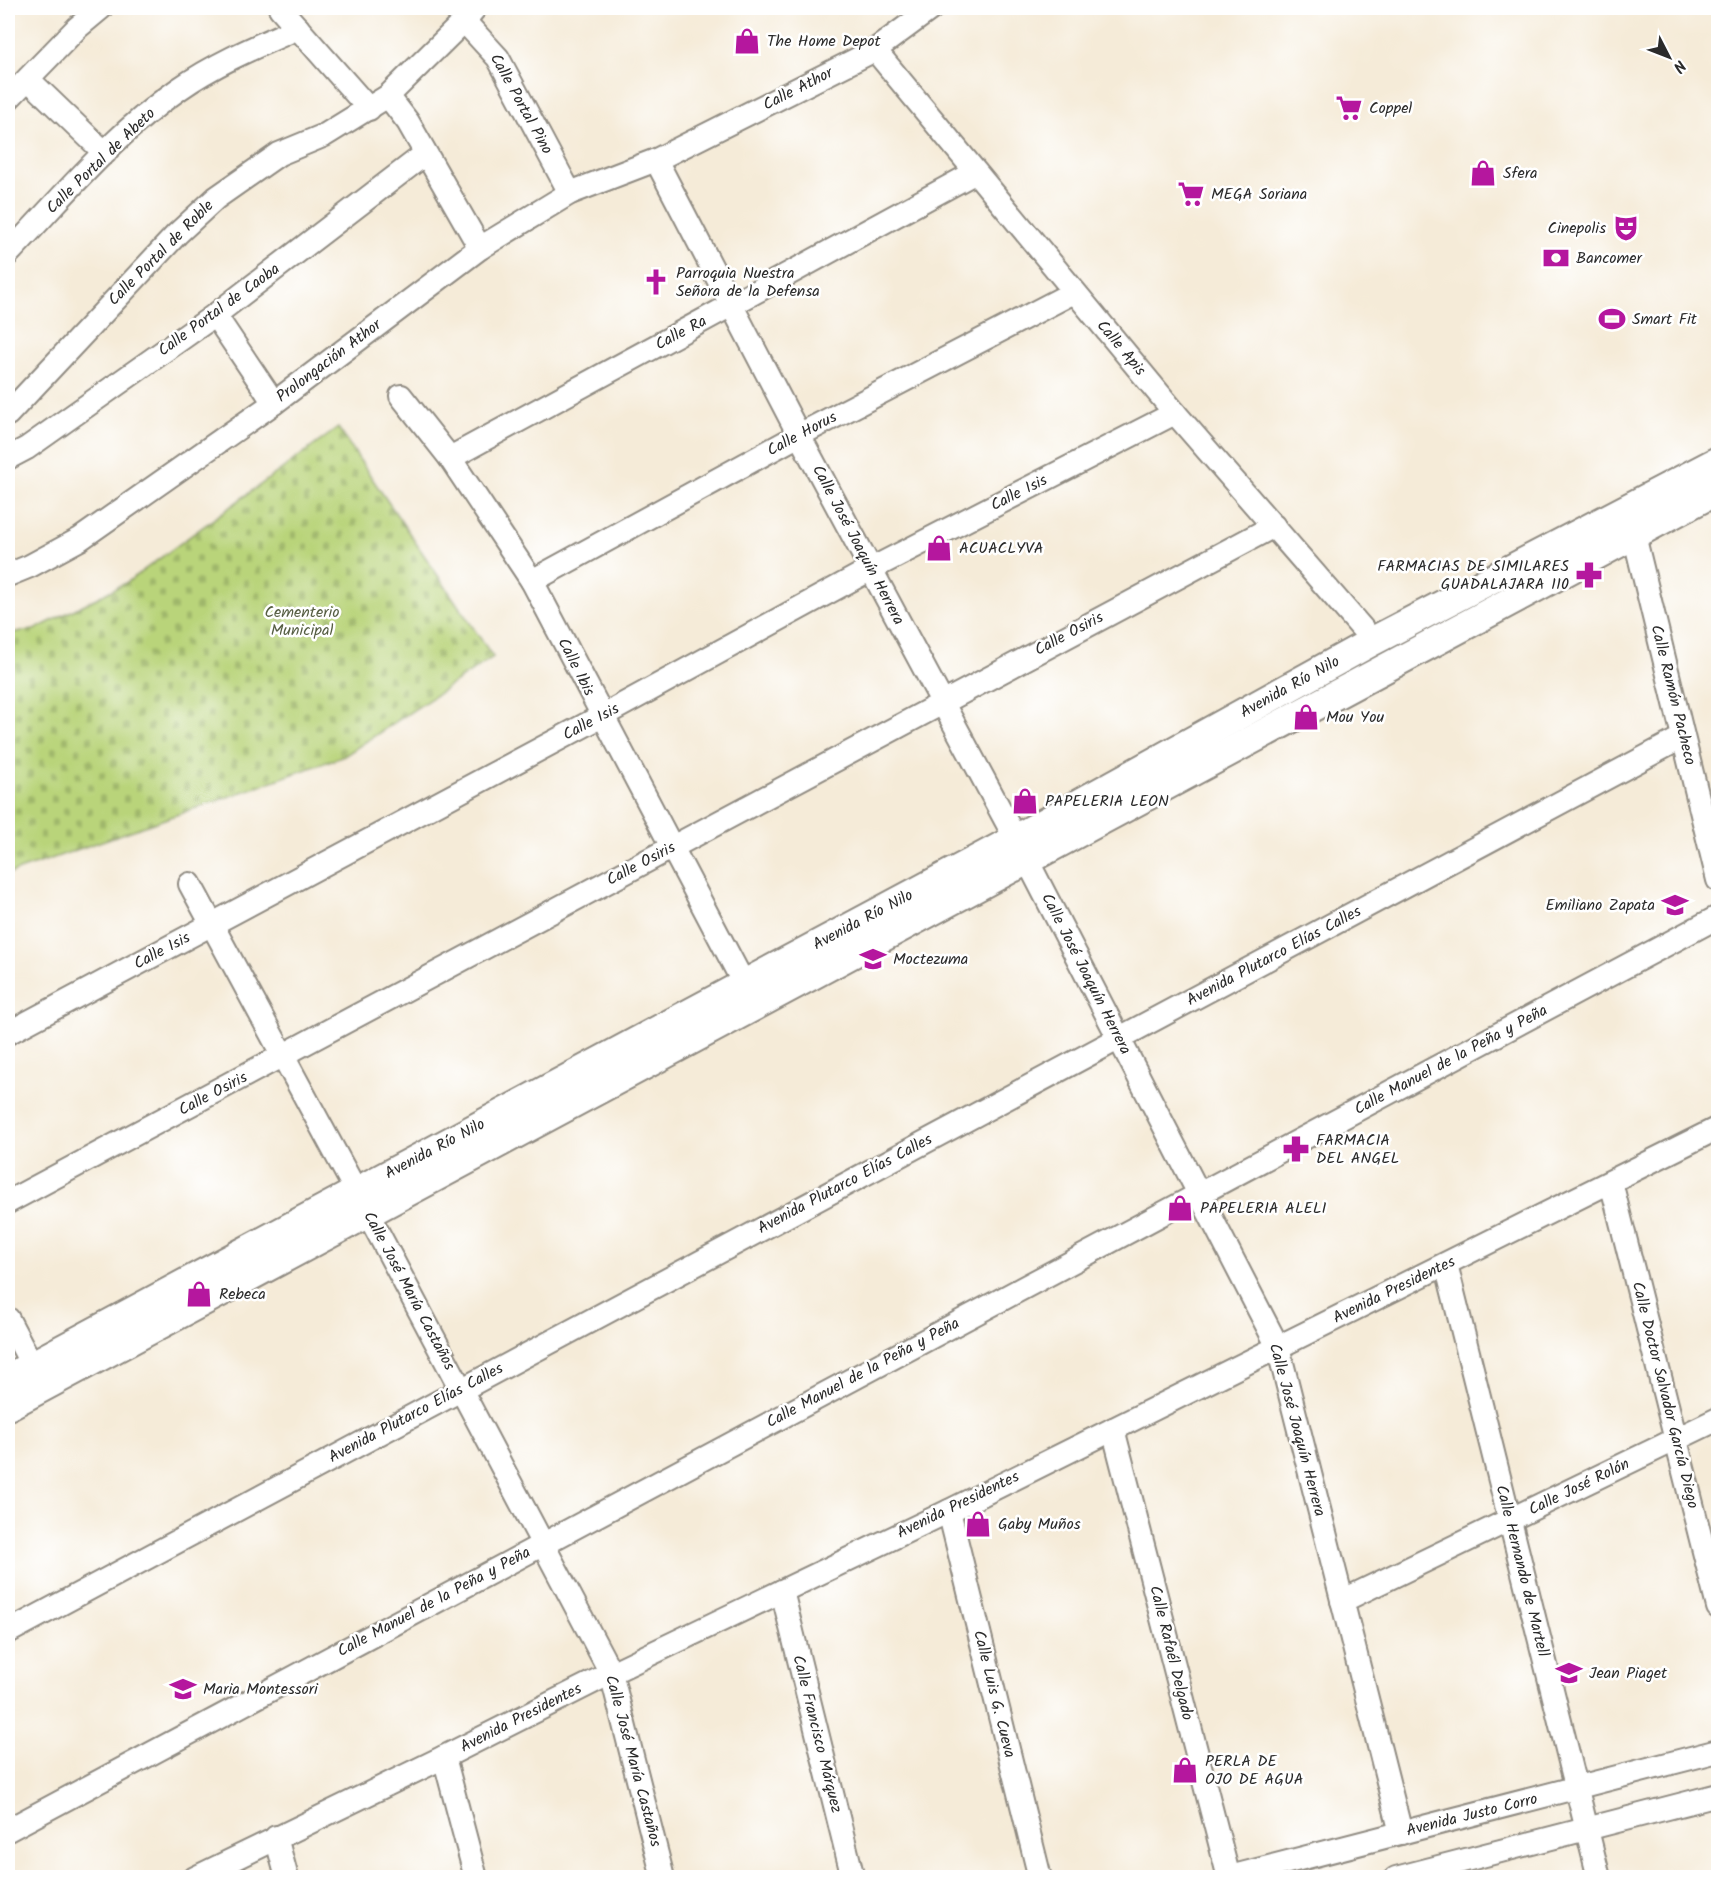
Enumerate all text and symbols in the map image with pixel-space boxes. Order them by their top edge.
shop icon: The Home Depot [732,26,762,56]
north arrow [1639,27,1699,87]
place label: The Home Depot [767,29,881,54]
street label: Calle Portal Pino [483,49,559,159]
text: N [1666,54,1692,78]
street label: Calle Athor [759,60,839,117]
supermarket icon: Coppel [1334,93,1364,123]
place label: Coppel [1369,96,1412,121]
street label: Calle Portal de Abeto [40,102,162,220]
shop icon: Sfera [1468,158,1498,188]
place label: Sfera [1503,161,1538,186]
supermarket icon: MEGA Soriana [1176,179,1206,209]
place label: MEGA Soriana [1211,182,1307,207]
street label: Calle Portal de Roble [102,194,220,312]
theatre icon: Cinepolis [1611,213,1641,243]
place label: Cinepolis [1547,216,1606,241]
bank icon: Bancomer [1541,243,1571,273]
place label: Bancomer [1576,246,1644,271]
street label: Calle Portal de Caoba [153,257,285,363]
place label: Parroquia Nuestra Señora de la Defensa [676,261,820,304]
church icon: Parroquia Nuestra Señora de la Defensa [641,267,671,297]
sports icon: Smart Fit [1597,304,1627,334]
place label: Smart Fit [1632,307,1698,332]
street label: Calle Ra [651,309,711,357]
street label: Prolongación Athor [271,312,388,409]
street label: Calle Apis [1090,314,1152,382]
street label: Calle Horus [762,405,842,463]
street label: Calle José Joaquín Herrera [805,460,911,630]
street label: Calle Isis [986,468,1052,518]
shop icon: ACUACLYVA [924,533,954,563]
place label: ACUACLYVA [959,536,1044,561]
place label: FARMACIAS DE SIMILARES GUADALAJARA 110 [1377,554,1569,597]
pharmacy icon: FARMACIAS DE SIMILARES GUADALAJARA 110 [1574,560,1604,590]
park label: Cementerio Municipal [265,600,340,643]
street label: Calle Osiris [1030,605,1108,663]
street label: Calle Ramón Pacheco [1643,622,1703,768]
street label: Calle Ibis [551,633,601,701]
street label: Avenida Río Nilo [1236,649,1344,725]
street label: Calle Isis [558,697,624,747]
shop icon: Mou You [1291,702,1321,732]
place label: Mou You [1326,705,1384,730]
shop icon: PAPELERIA LEON [1010,786,1040,816]
place label: PAPELERIA LEON [1045,789,1169,814]
street label: Calle Osiris [602,835,680,893]
street label: Avenida Río Nilo [808,883,918,957]
street label: Calle José Joaquín Herrera [1034,889,1138,1059]
school or university icon: Emiliano Zapata [1660,890,1690,920]
place label: Emiliano Zapata [1545,893,1655,918]
street label: Avenida Plutarco Elías Calles [1182,899,1366,1013]
street label: Calle Isis [129,926,195,976]
school or university icon: Moctezuma [858,944,888,974]
place label: Moctezuma [893,947,968,972]
street label: Calle Manuel de la Peña y Peña [1350,998,1552,1122]
street label: Calle Osiris [174,1065,252,1123]
street label: Avenida Río Nilo [380,1112,490,1186]
street label: Avenida Plutarco Elías Calles [753,1127,937,1241]
place label: FARMACIA DEL ANGEL [1316,1128,1399,1171]
pharmacy icon: FARMACIA DEL ANGEL [1281,1134,1311,1164]
shop icon: PAPELERIA ALELI [1165,1193,1195,1223]
place label: PAPELERIA ALELI [1200,1196,1327,1221]
street label: Calle José María Castaños [356,1207,462,1375]
street label: Avenida Presidentes [1328,1249,1460,1331]
shop icon: Rebeca [184,1279,214,1309]
street label: Calle Doctor Salvador García Diego [1625,1279,1705,1511]
place label: Rebeca [219,1282,266,1307]
street label: Calle Manuel de la Peña y Peña [762,1311,964,1435]
street label: Calle José Joaquín Herrera [1262,1341,1332,1519]
street label: Avenida Plutarco Elías Calles [324,1356,508,1470]
street label: Calle José Rolón [1524,1452,1634,1522]
street label: Avenida Presidentes [892,1464,1024,1546]
street label: Calle Hernando de Martell [1489,1482,1555,1660]
shop icon: Gaby Muños [963,1509,993,1539]
place label: Gaby Muños [998,1512,1081,1537]
street label: Calle Manuel de la Peña y Peña [333,1540,535,1664]
street label: Calle Rafaél Delgado [1142,1583,1200,1723]
street label: Calle Luis G. Cueva [966,1628,1022,1760]
street label: Calle Francisco Márquez [785,1652,849,1816]
school or university icon: Jean Piaget [1554,1658,1584,1688]
place label: Jean Piaget [1589,1661,1668,1686]
street label: Calle José María Castaños [598,1672,668,1850]
school or university icon: Maria Montessori [168,1674,198,1704]
street label: Avenida Presidentes [456,1676,586,1759]
place label: Maria Montessori [203,1677,319,1702]
place label: PERLA DE OJO DE AGUA [1205,1749,1304,1792]
shop icon: PERLA DE OJO DE AGUA [1170,1755,1200,1785]
street label: Avenida Justo Corro [1404,1787,1540,1843]

